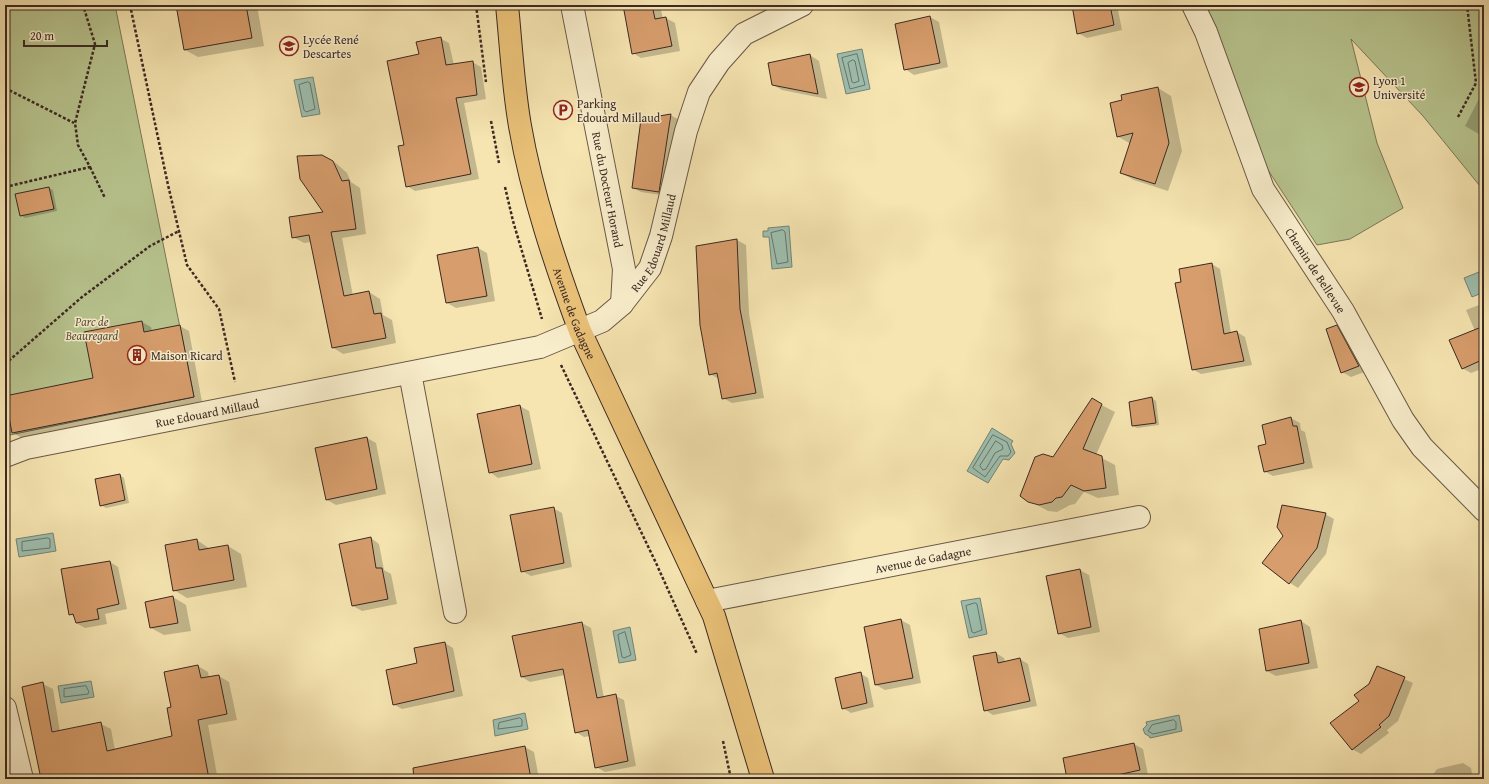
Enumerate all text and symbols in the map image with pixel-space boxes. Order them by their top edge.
scale bar [24,22,107,48]
text: 20 m [30,27,54,44]
place label: Lycée René Descartes [303,31,359,62]
school or university icon: Lycée René Descartes [278,35,300,57]
place label: Lyon 1 Université [1373,72,1426,103]
school or university icon: Lyon 1 Université [1348,76,1370,98]
place label: Parking Edouard Millaud [577,95,661,126]
parking icon: Parking Edouard Millaud [552,99,574,121]
street label: Rue du Docteur Horand [589,130,628,249]
street label: Rue Edouard Millaud [626,191,679,295]
street label: Chemin de Bellevue [1282,224,1351,317]
street label: Avenue de Gadagne [549,265,601,362]
park label: Parc de Beauregard [65,313,119,344]
building icon: Maison Ricard [126,344,148,366]
place label: Maison Ricard [151,347,223,364]
street label: Rue Edouard Millaud [154,394,261,431]
street label: Avenue de Gadagne [873,541,973,577]

